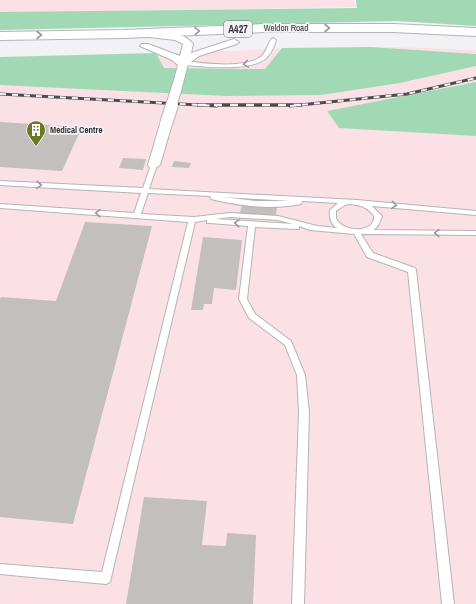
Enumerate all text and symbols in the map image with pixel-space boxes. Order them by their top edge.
road number: A427 [224,21,252,37]
street label: Weldon Road [264,22,308,34]
one-way arrow [324,24,330,32]
one-way arrow [194,27,200,35]
one-way arrow [36,31,42,39]
one-way arrow [243,59,249,67]
building icon: Medical Centre [25,119,47,147]
place label: Medical Centre [50,124,103,136]
one-way arrow [36,180,42,189]
one-way arrow [391,201,397,210]
one-way arrow [95,208,101,217]
one-way arrow [234,219,240,228]
one-way arrow [434,229,440,237]

